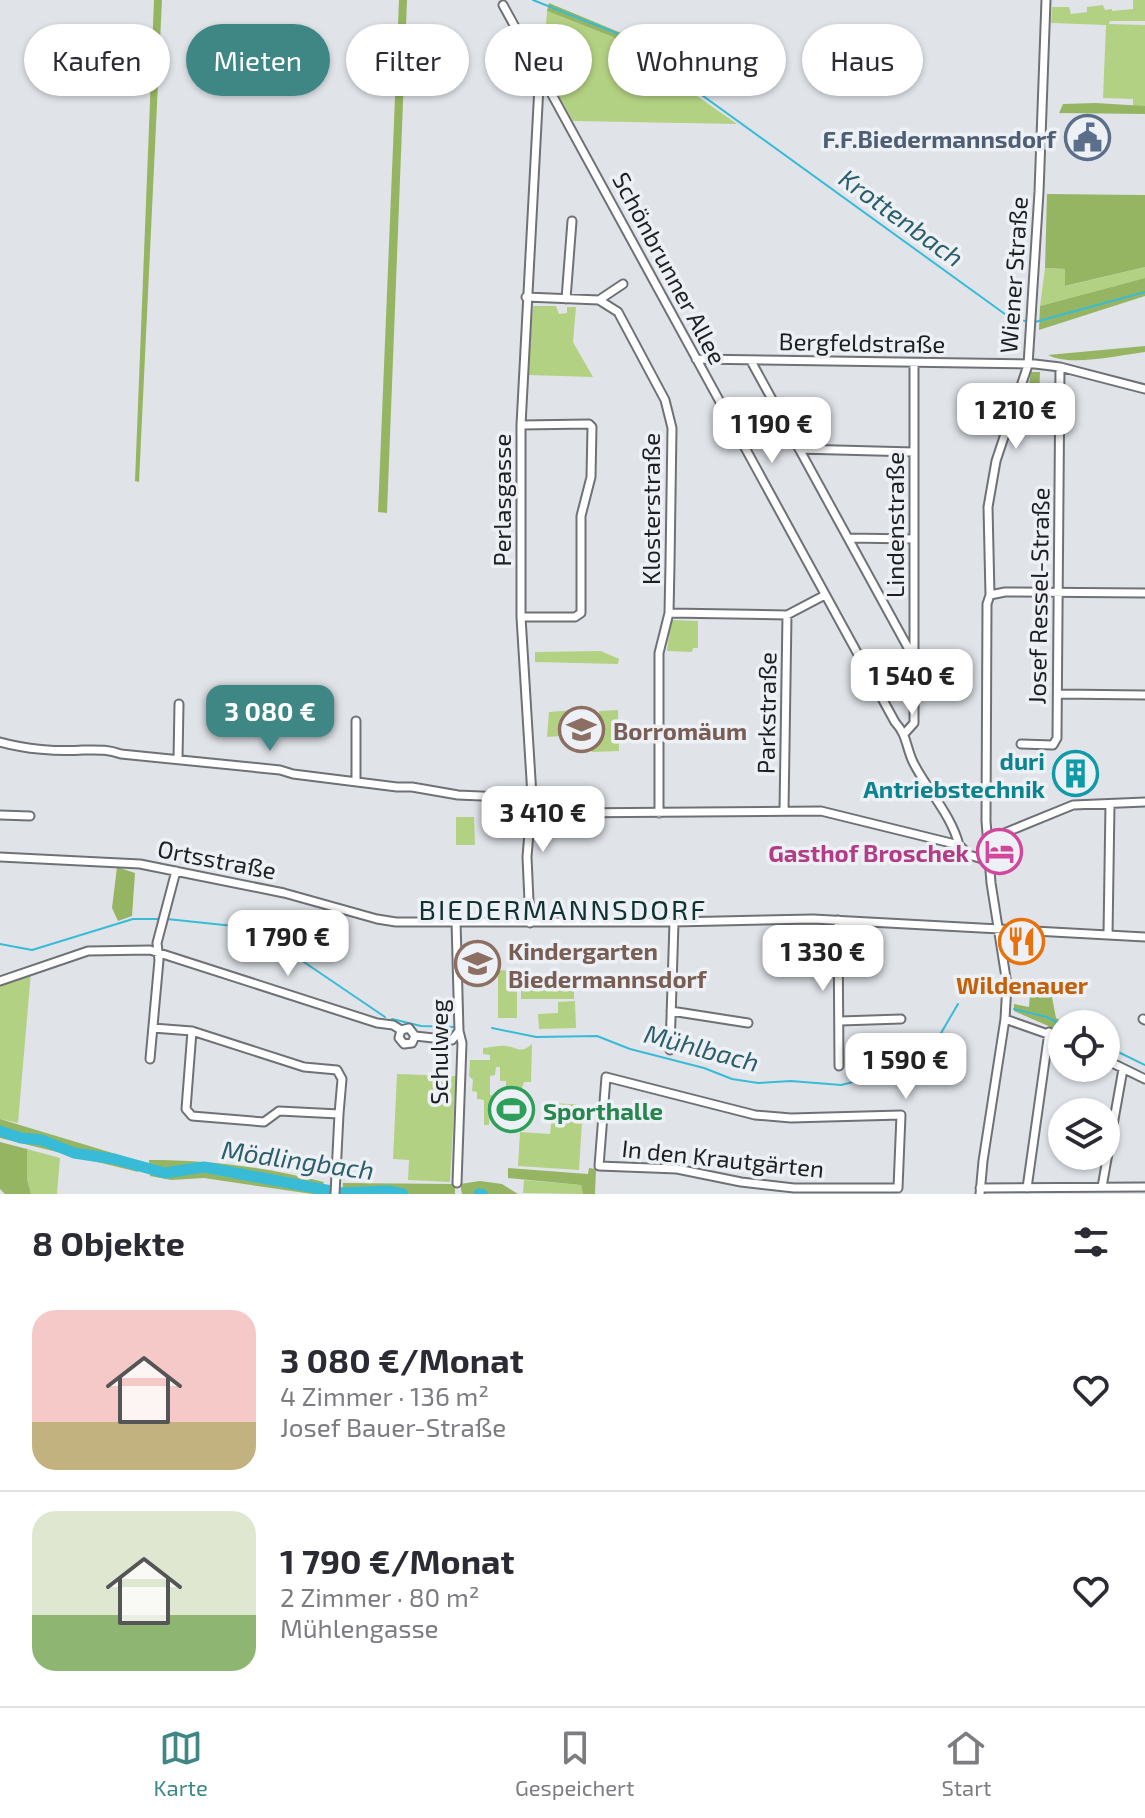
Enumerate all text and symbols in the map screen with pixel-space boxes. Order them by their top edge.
chip: Kaufen [24,24,170,96]
chip: Mieten [186,24,330,96]
chip: Filter [346,24,469,96]
chip: Neu [485,24,592,96]
chip: Wohnung [608,24,786,96]
chip: Haus [802,24,923,96]
public building icon: F.F.Biedermannsdorf [1063,114,1111,162]
place label: F.F.Biedermannsdorf [822,124,1057,153]
water label: Krottenbach [834,162,970,272]
street label: Schönbrunner Allee [607,167,733,369]
street label: Wiener Straße [993,196,1033,354]
street label: Bergfeldstraße [778,326,946,358]
pin: 1 210 € [942,383,1090,451]
text: 1 210 € [975,393,1057,424]
pin: 1 190 € [698,397,846,465]
text: 1 190 € [731,407,813,438]
street label: Klosterstraße [636,433,665,585]
street label: Perlasgasse [487,434,516,566]
street label: Lindenstraße [880,452,909,598]
street label: Josef Ressel-Straße [1022,487,1054,705]
pin: 1 540 € [838,649,986,717]
street label: Parkstraße [750,652,782,774]
text: 1 540 € [869,659,955,690]
pin: 3 080 € [196,685,344,753]
text: 3 080 € [224,695,316,726]
school or university icon: Borromäum [558,706,606,754]
place label: Borromäum [613,716,747,745]
place label: duri Antriebstechnik [863,746,1046,803]
building icon: duri Antriebstechnik [1052,750,1100,798]
pin: 3 410 € [469,786,617,854]
text: 3 410 € [500,796,586,827]
hotel icon: Gasthof Broschek [976,828,1024,876]
street label: Ortsstraße [155,833,279,885]
place label: Gasthof Broschek [768,838,970,867]
district label: BIEDERMANNSDORF [419,892,707,926]
pin: 1 790 € [214,910,362,978]
restaurant icon: Wildenauer [998,918,1046,966]
text: 1 790 € [246,920,330,951]
pin: 1 330 € [749,925,897,993]
text: 1 330 € [780,935,866,966]
place label: Kindergarten Biedermannsdorf [508,936,708,993]
school or university icon: Kindergarten Biedermannsdorf [453,940,501,988]
place label: Wildenauer [956,970,1089,999]
street label: Schulweg [424,999,453,1105]
map controls [1048,1010,1120,1170]
button: locate [1048,1010,1120,1082]
water label: Mühlbach [641,1017,763,1077]
pin: 1 590 € [832,1033,980,1101]
text: 1 590 € [863,1043,949,1074]
sports icon: Sporthalle [488,1086,536,1134]
place label: Sporthalle [543,1096,663,1125]
button: layers [1048,1098,1120,1170]
water label: Mödlingbach [220,1133,376,1185]
street label: In den Krautgärten [620,1133,826,1183]
icon: filters [1069,1220,1113,1264]
text: 8 Objekte [32,1222,185,1263]
text: 3 080 €/Monat [280,1339,524,1380]
icon: home [96,1342,192,1438]
icon: heart [1069,1368,1113,1412]
text: 4 Zimmer · 136 m² [280,1380,489,1411]
text: Josef Bauer-Straße [280,1411,506,1442]
text: 1 790 €/Monat [280,1540,514,1581]
icon: home [96,1543,192,1639]
icon: heart [1069,1569,1113,1613]
text: 2 Zimmer · 80 m² [280,1581,480,1612]
text: Mühlengasse [280,1612,439,1643]
tab: Karte [154,1726,208,1800]
tab: Gespeichert [515,1726,634,1800]
tab: Start [942,1726,991,1800]

